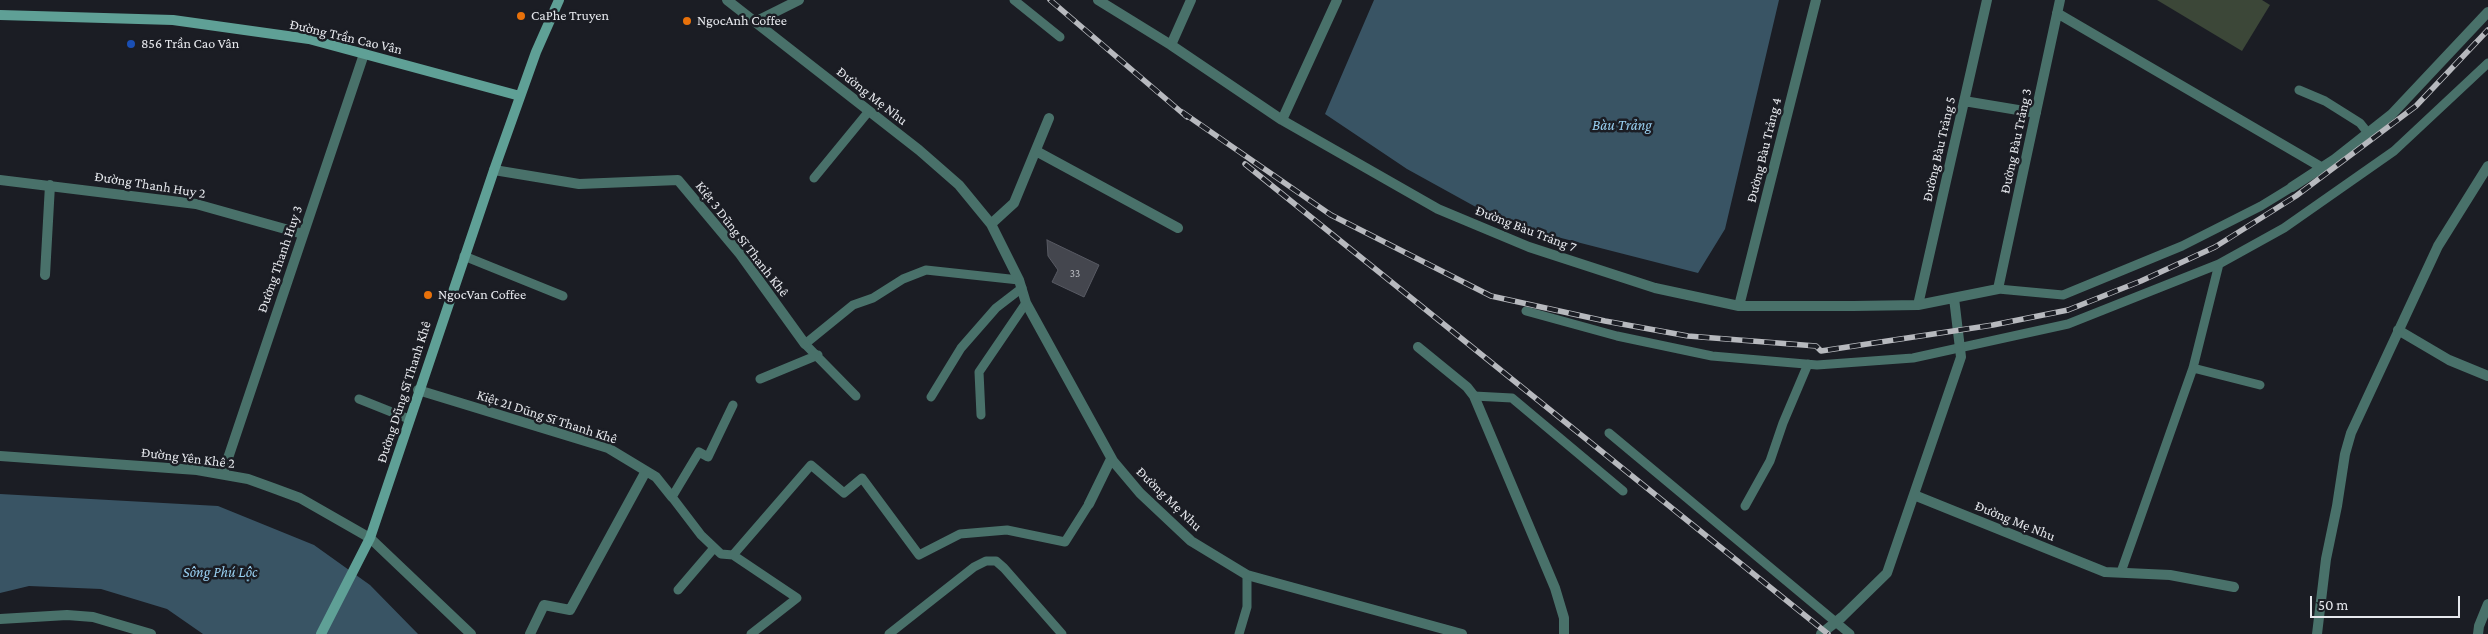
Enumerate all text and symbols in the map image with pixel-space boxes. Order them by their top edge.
place label: CaPhe Truyen [531,8,609,24]
marker: CaPhe Truyen [515,10,527,22]
place label: NgocAnh Coffee [697,13,787,29]
marker: NgocAnh Coffee [681,15,693,27]
street label: Đường Trần Cao Vân [288,16,404,58]
place label: 856 Trần Cao Vân [141,36,239,52]
marker: 856 Trần Cao Vân [125,38,137,50]
street label: Đường Mẹ Nhu [833,63,911,129]
street label: Đường Bàu Trảng 3 [1997,87,2035,195]
street label: Đường Bàu Trảng 5 [1919,95,1959,203]
street label: Đường Bàu Trảng 4 [1743,96,1785,204]
water label: Bàu Trảng [1592,116,1652,134]
street label: Đường Thanh Huy 2 [93,168,207,202]
street label: Kiệt 3 Dũng Sĩ Thanh Khê [692,178,792,300]
street label: Đường Bàu Trảng 7 [1473,202,1579,256]
street label: Đường Thanh Huy 3 [254,203,306,315]
house number: 33 [1070,267,1080,281]
place label: NgocVan Coffee [438,287,526,303]
marker: NgocVan Coffee [422,289,434,301]
street label: Đường Dũng Sĩ Thanh Khê [373,319,435,465]
street label: Kiệt 21 Dũng Sĩ Thanh Khê [475,386,619,448]
street label: Đường Yên Khê 2 [140,444,236,472]
street label: Đường Mẹ Nhu [1133,463,1205,535]
street label: Đường Mẹ Nhu [1972,497,2058,545]
water label: Sông Phú Lộc [183,563,257,581]
scale bar [2313,586,2463,618]
text: 50 m [2318,597,2348,613]

